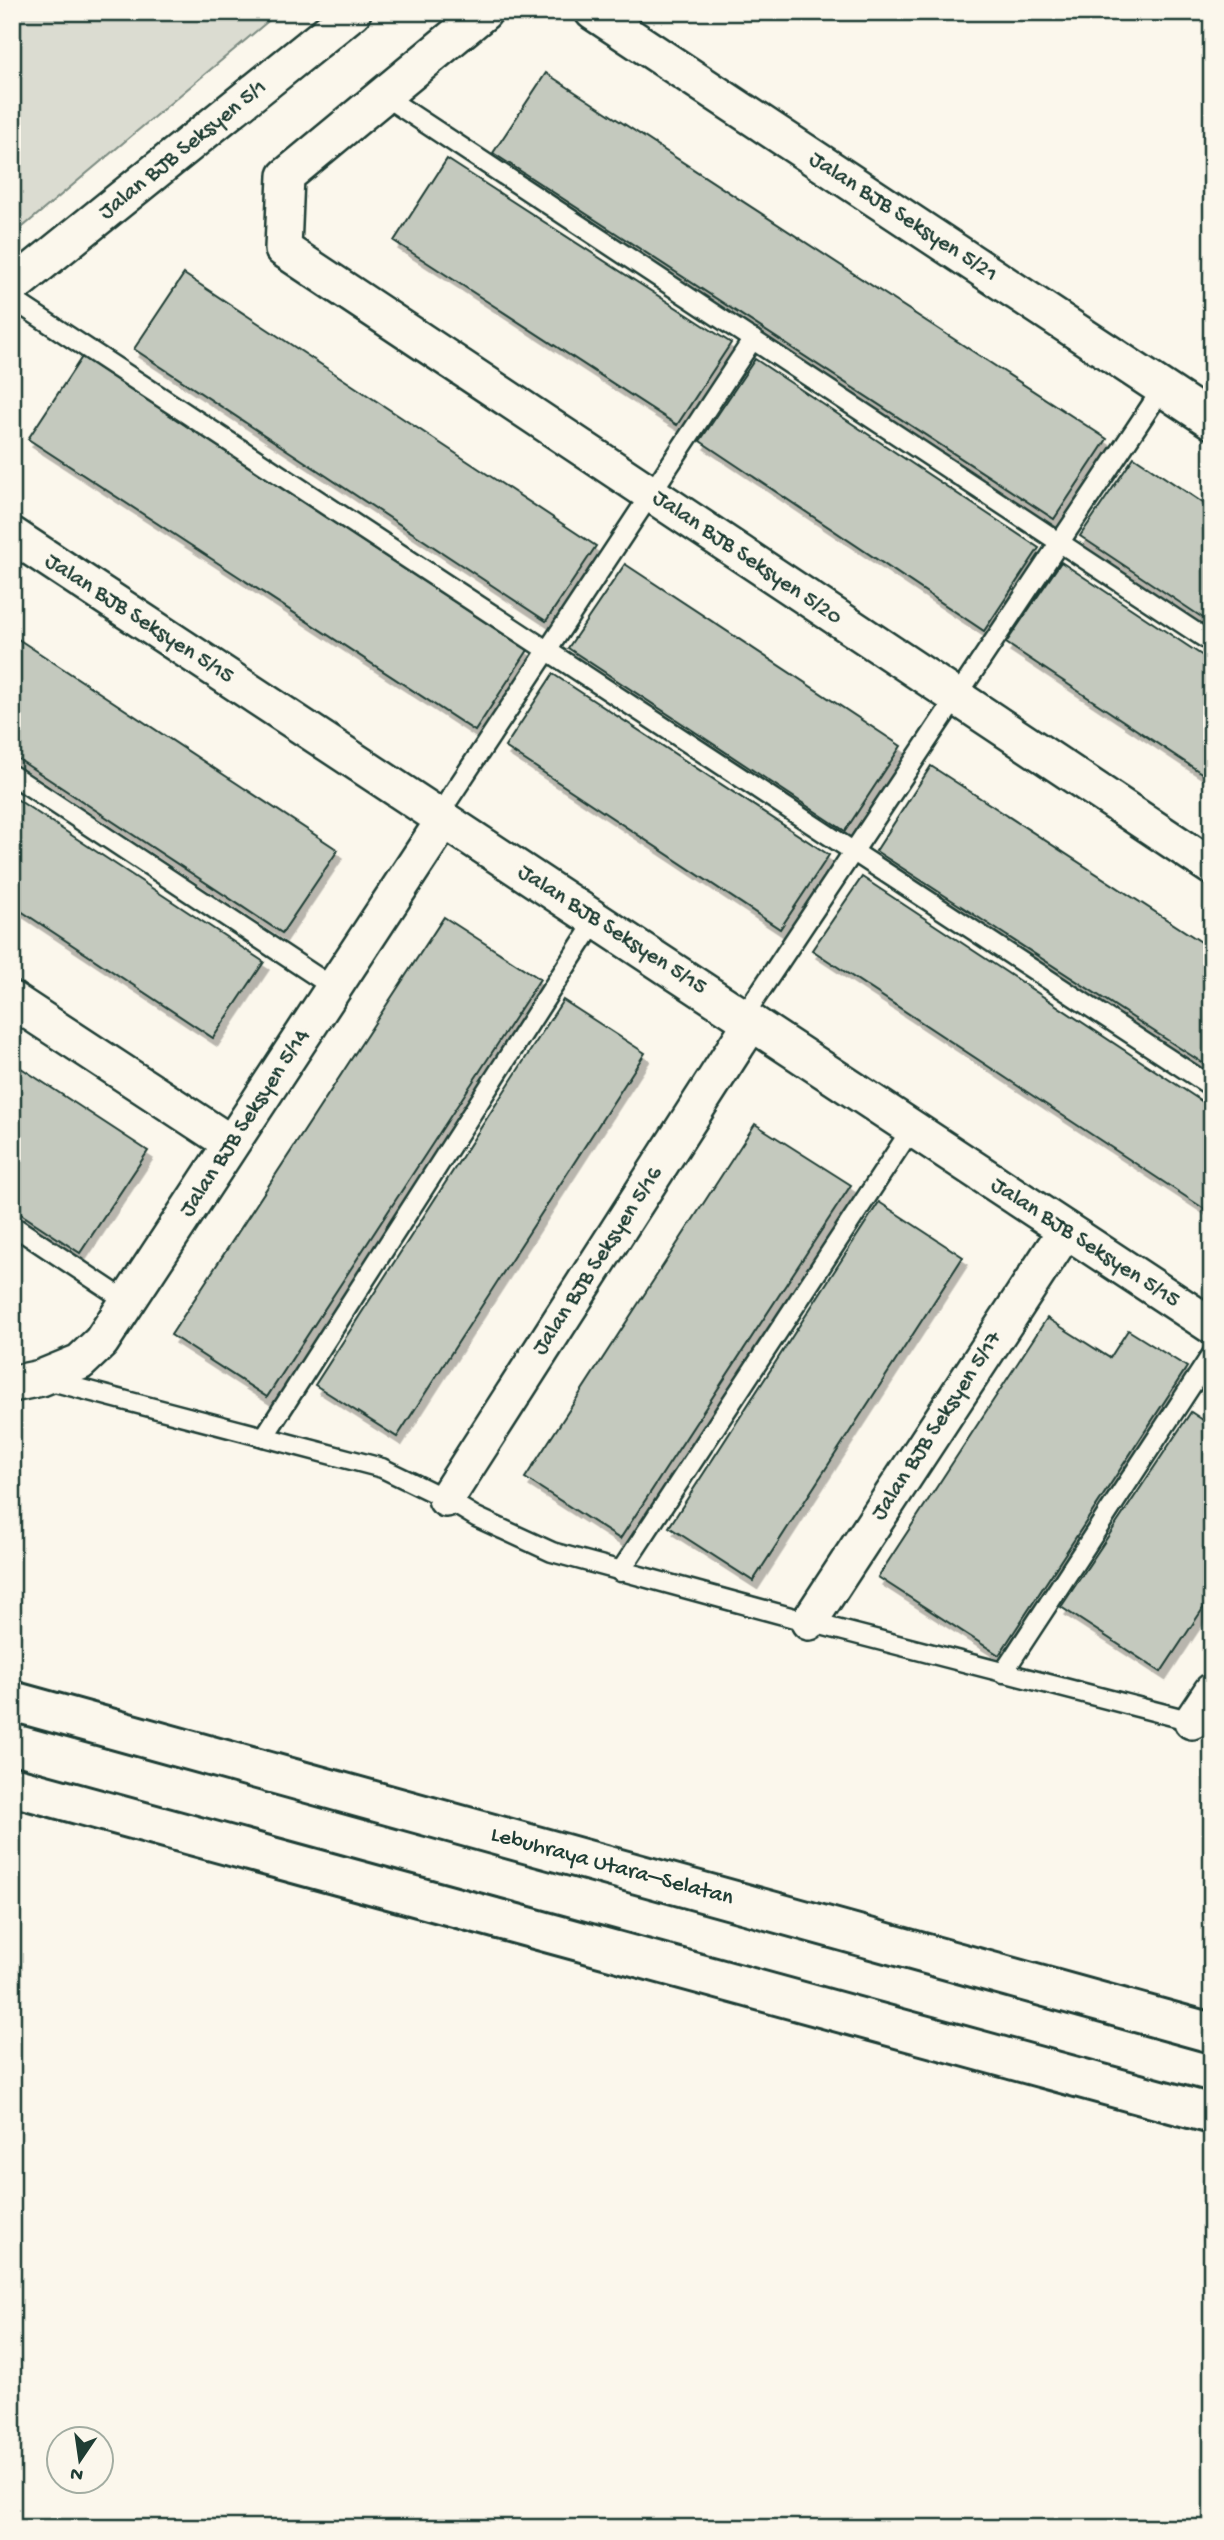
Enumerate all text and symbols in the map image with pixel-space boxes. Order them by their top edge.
street label: Jalan BJB Seksyen 5/1 [94,74,272,226]
street label: Jalan BJB Seksyen 5/21 [804,146,1002,288]
street label: Jalan BJB Seksyen 5/20 [647,484,847,632]
street label: Jalan BJB Seksyen 5/15 [39,548,239,690]
street label: Jalan BJB Seksyen 5/15 [512,859,712,1001]
street label: Jalan BJB Seksyen 5/14 [174,1024,316,1222]
street label: Jalan BJB Seksyen 5/16 [527,1161,669,1360]
street label: Jalan BJB Seksyen 5/15 [985,1172,1185,1314]
street label: Jalan BJB Seksyen 5/17 [866,1326,1009,1526]
street label: Lebuhraya Utara–Selatan [488,1822,736,1912]
north arrow [46,2424,116,2494]
text: N [68,2461,86,2486]

